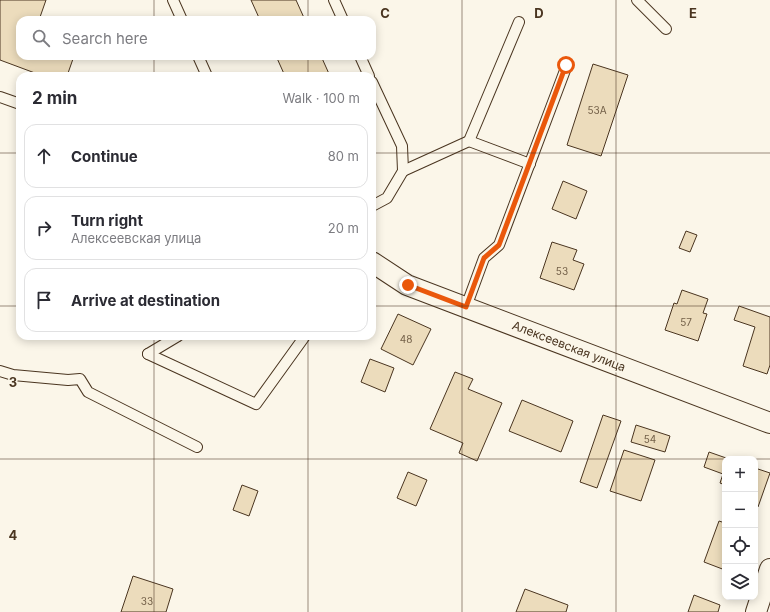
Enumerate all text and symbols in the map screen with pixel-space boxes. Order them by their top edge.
text: C [380,5,390,21]
text: D [534,5,544,21]
text: E [689,5,697,21]
search box [16,16,376,60]
icon: search [30,27,52,49]
text: Search here [62,29,148,48]
route start [557,56,575,74]
text: 2 min [32,88,77,108]
text: Walk · 100 m [282,90,360,106]
house number: 53А [587,104,607,116]
icon: ahead [33,145,55,167]
text: Continue [71,147,138,166]
text: 80 m [328,148,359,164]
text: Turn right [71,211,143,230]
icon: right [33,217,55,239]
text: 20 m [328,220,359,236]
text: Алексеевская улица [71,230,201,246]
house number: 53 [556,265,568,277]
route end [399,276,417,294]
icon: arrive [33,289,55,311]
text: Arrive at destination [71,291,220,310]
house number: 57 [680,316,692,328]
street label: Алексеевская улица [510,317,628,375]
house number: 48 [400,333,412,345]
text: 3 [9,374,17,390]
house number: 54 [644,433,656,445]
map controls [722,456,758,600]
button: + [722,456,758,492]
button: − [722,492,758,528]
text: 4 [9,527,18,543]
button: locate [722,528,758,564]
button: layers [722,564,758,600]
house number: 33 [141,595,153,607]

